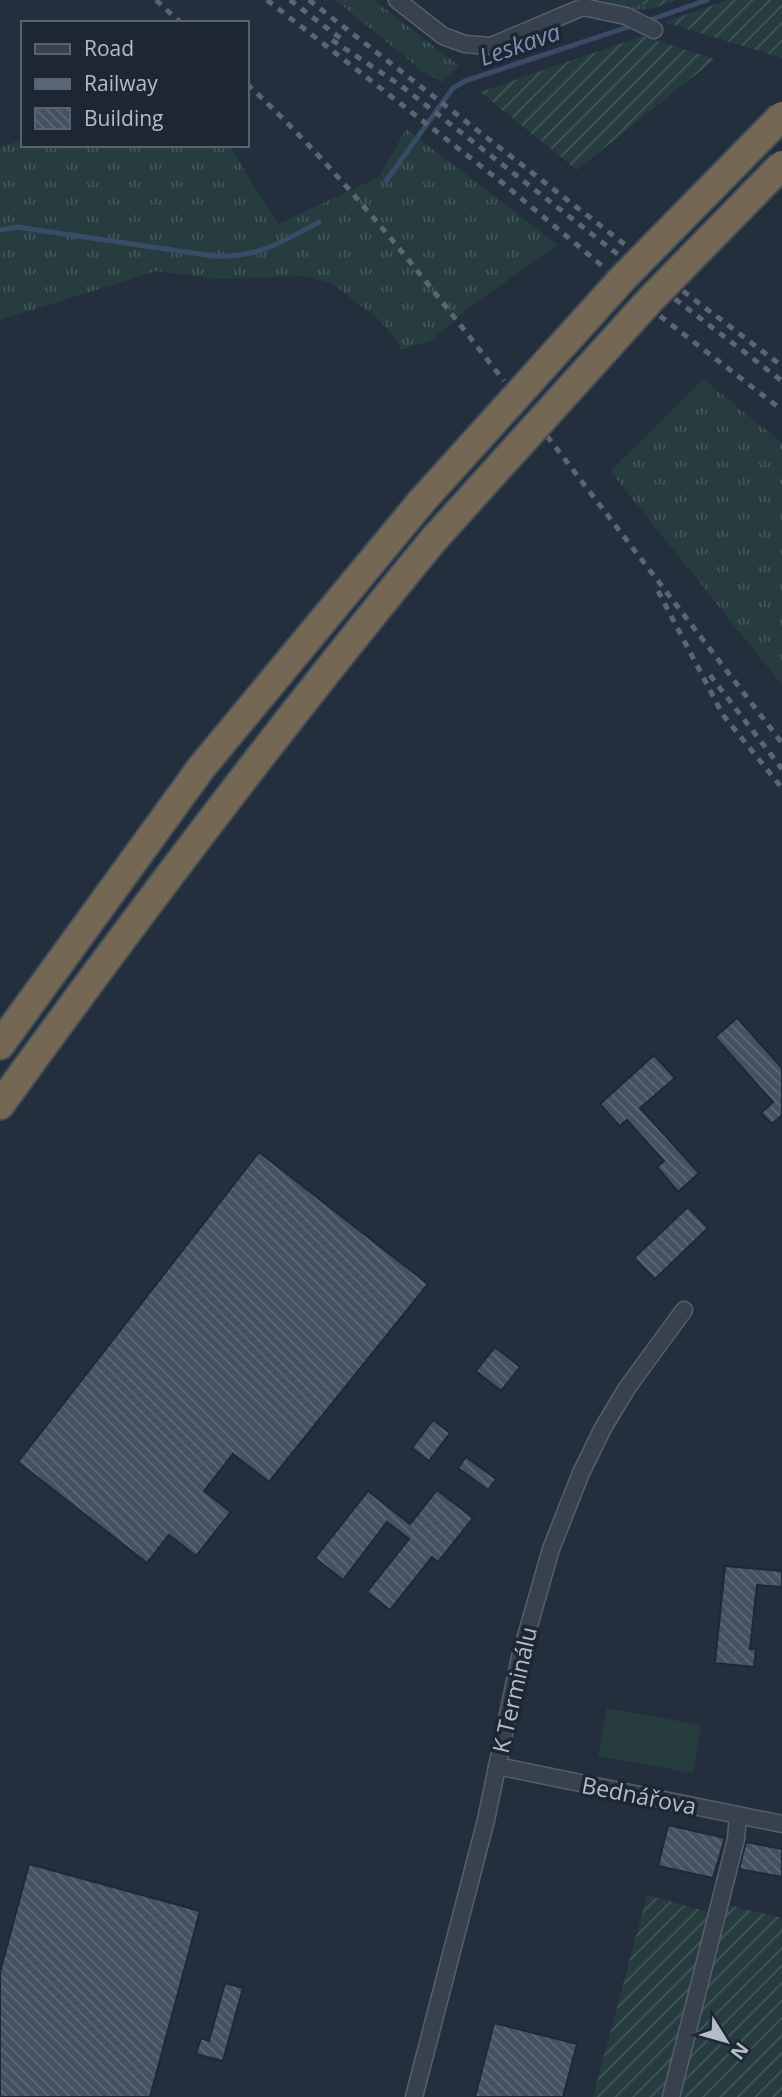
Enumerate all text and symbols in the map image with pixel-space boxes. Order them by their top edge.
water label: Leskava [475,14,565,73]
legend [21,21,248,147]
text: Road [84,34,134,62]
text: Railway [84,69,158,97]
text: Building [84,104,163,132]
street label: K Terminálu [484,1623,544,1756]
street label: Bednářova [579,1768,699,1822]
north arrow [691,2006,761,2076]
text: N [725,2037,755,2065]

